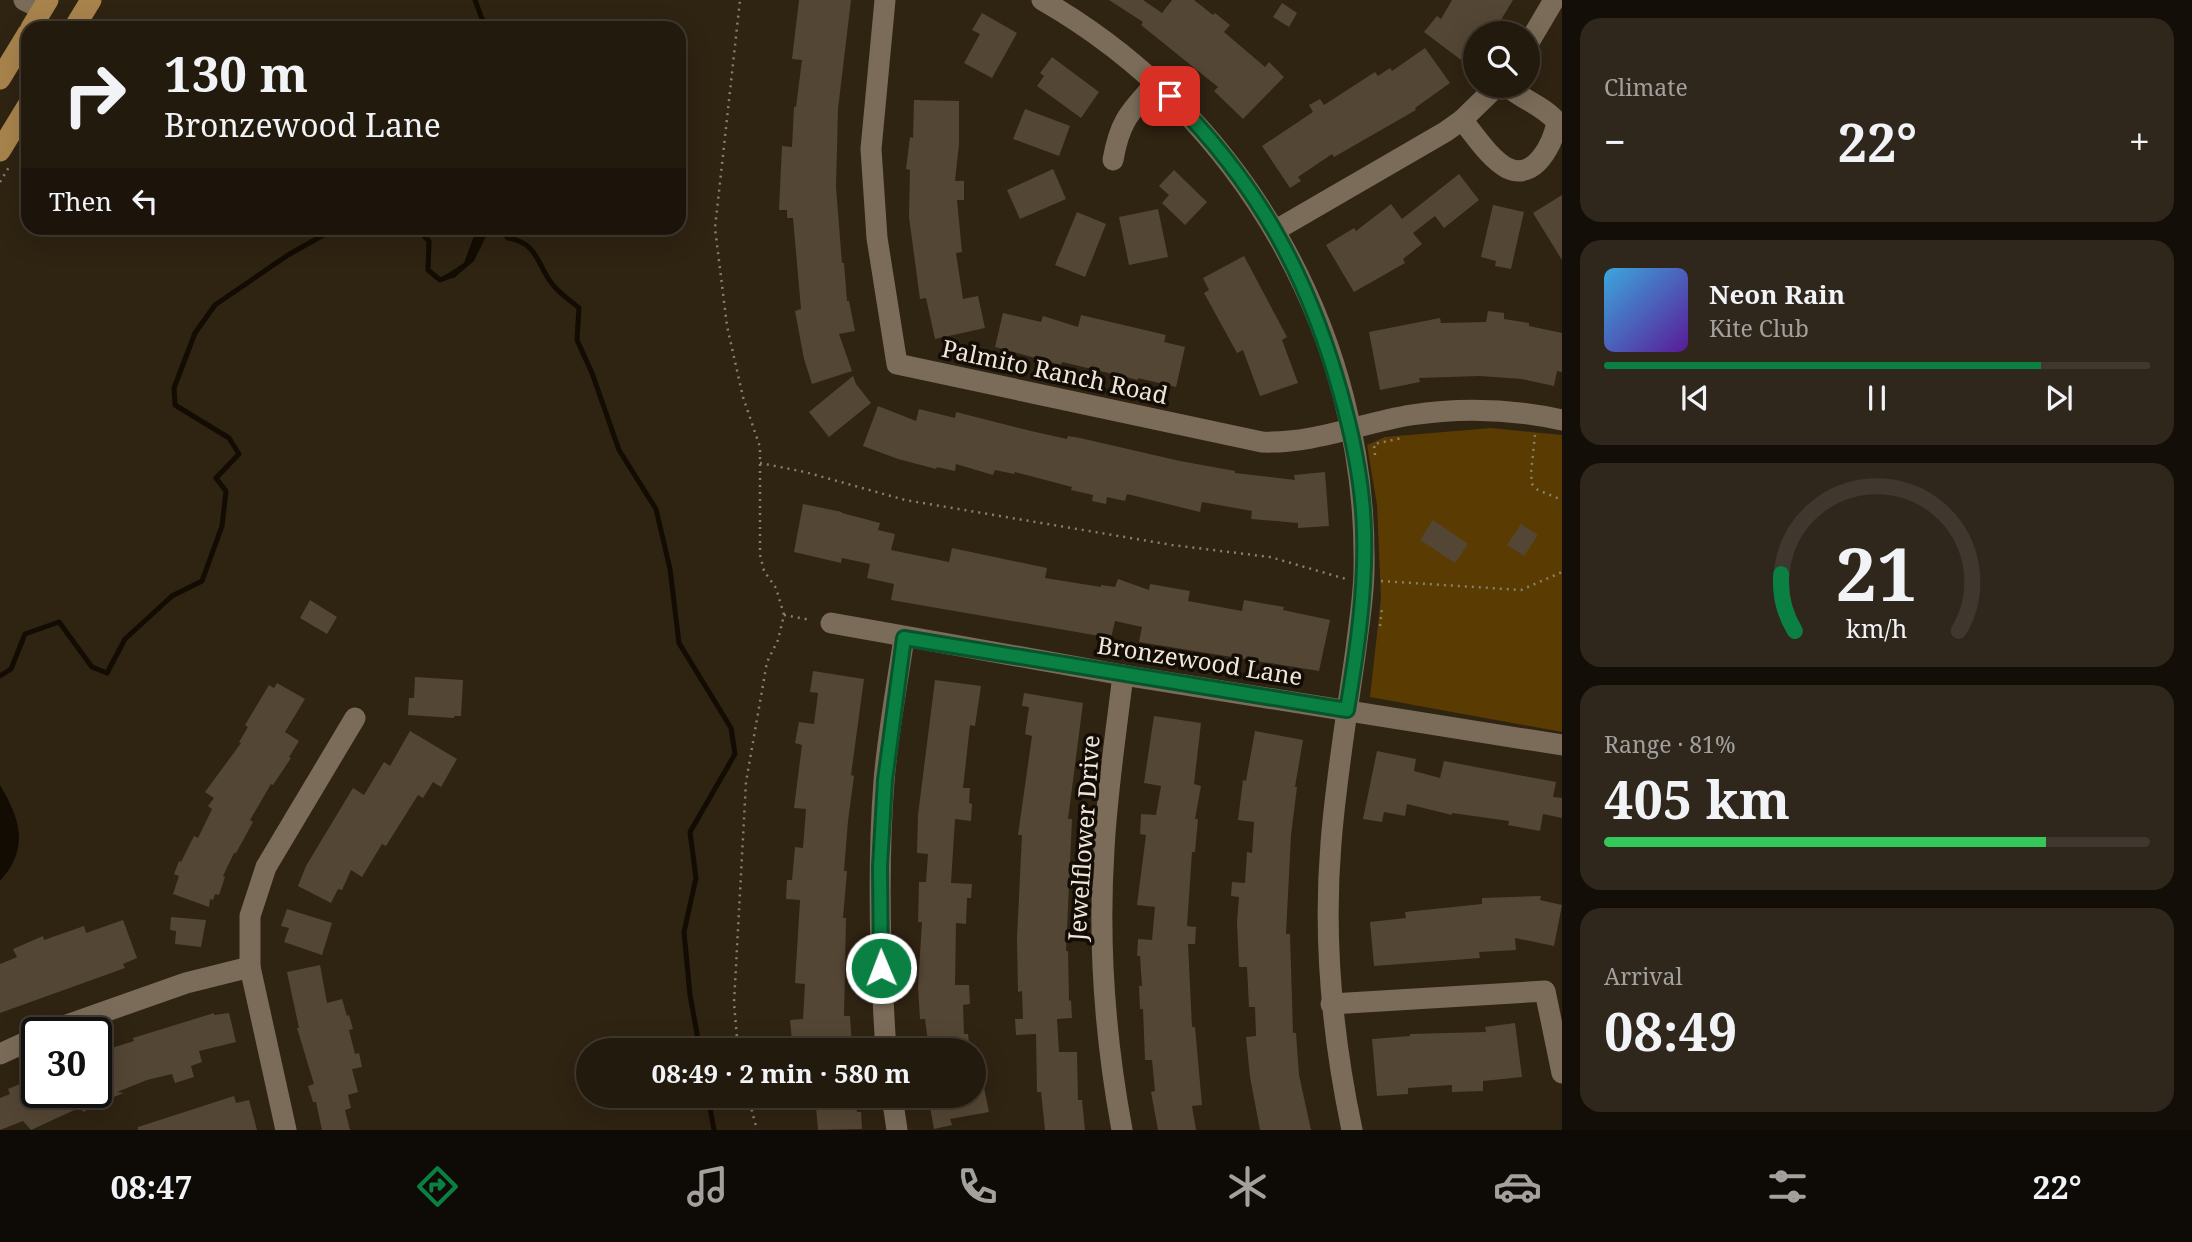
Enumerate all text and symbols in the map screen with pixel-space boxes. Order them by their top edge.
map controls [1463,21,1540,98]
button: search [1463,21,1540,98]
text: 130 m [164,40,308,106]
icon: right [49,49,140,140]
pin [1140,66,1200,126]
text: Climate [1604,71,1688,103]
icon: arrive [1151,77,1189,115]
text: Bronzewood Lane [164,103,441,146]
text: 22° [1838,106,1917,177]
text: − [1604,115,1626,167]
text: + [2129,115,2150,167]
icon: left [126,182,164,220]
text: Then [49,183,112,219]
text: Neon Rain [1709,276,1845,312]
text: Kite Club [1709,312,1809,344]
street label: Palmito Ranch Road [939,331,1171,411]
icon: previous [1676,379,1714,417]
icon: pause [1858,379,1896,417]
icon: next [2040,379,2078,417]
text: 21 [1836,523,1918,622]
text: km/h [1846,611,1908,645]
street label: Bronzewood Lane [1095,627,1305,693]
text: Range · 81% [1604,728,1736,760]
street label: Jewelflower Drive [1059,734,1107,943]
text: 405 km [1604,763,1790,834]
position arrow [844,931,918,1005]
text: Arrival [1604,960,1683,992]
text: 08:49 [1604,995,1737,1066]
speed limit sign: 30 [21,1017,112,1108]
text: 08:49 · 2 min · 580 m [651,1055,911,1091]
icon: directions [413,1162,462,1211]
icon: music [683,1162,732,1211]
icon: phone [953,1162,1002,1211]
icon: climate [1223,1162,1272,1211]
icon: car [1493,1162,1542,1211]
icon: filters [1763,1162,1812,1211]
text: 08:47 [110,1165,192,1208]
text: 22° [2033,1165,2081,1208]

